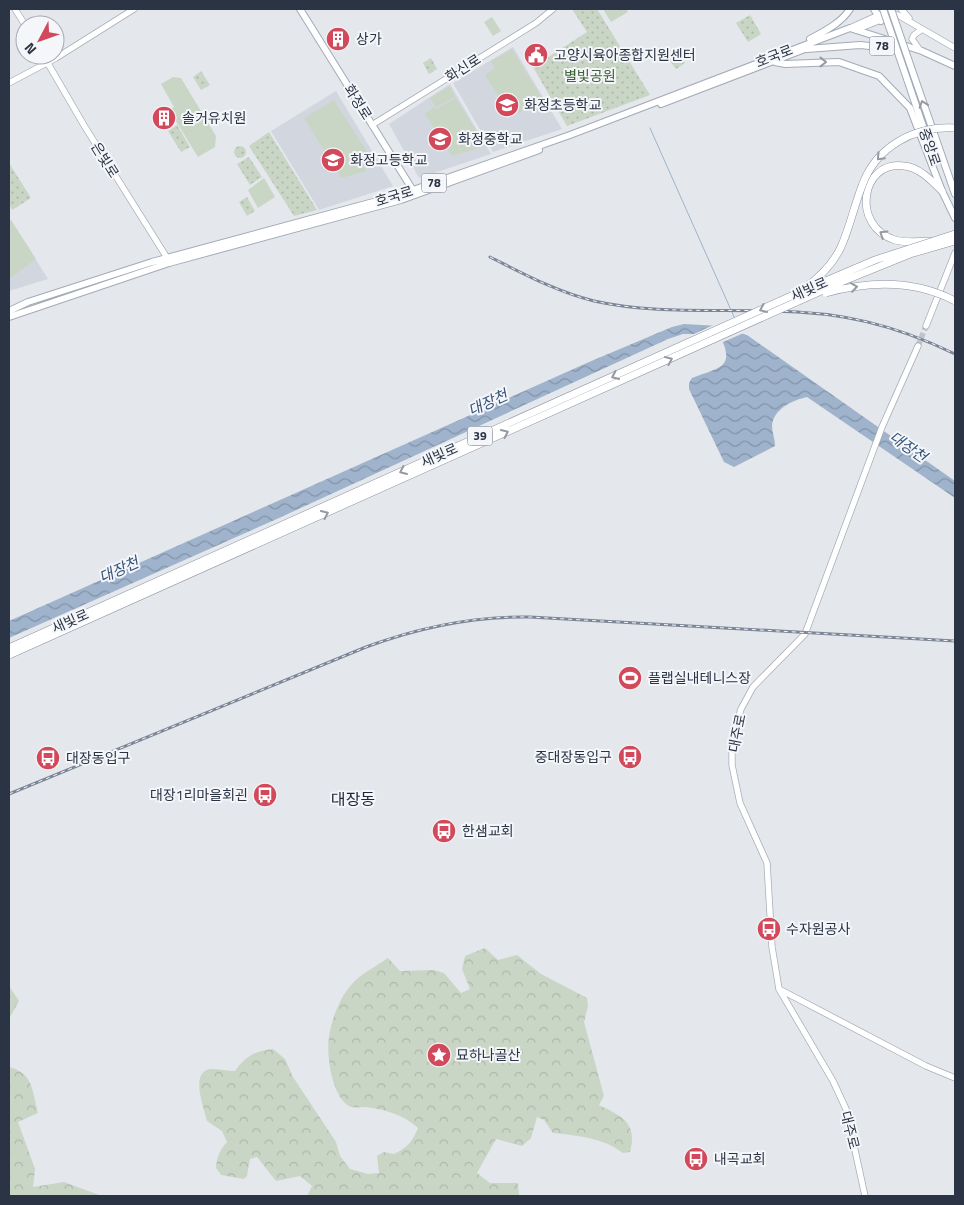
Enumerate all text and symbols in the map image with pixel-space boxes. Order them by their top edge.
north arrow [15,15,65,65]
building icon: 상가 [325,26,351,52]
place label: 상가 [356,28,382,49]
road number: 78 [870,36,894,56]
text: N [19,38,41,59]
street label: 호국로 [752,39,796,72]
public building icon: 고양시육아종합지원센터 [523,42,549,68]
place label: 고양시육아종합지원센터 [554,44,696,65]
street label: 화신로 [441,48,485,87]
one-way arrow [820,57,828,67]
park label: 별빛공원 [564,65,616,86]
street label: 화정로 [339,80,378,124]
school or university icon: 화정초등학교 [494,92,520,118]
place label: 화정초등학교 [524,94,601,115]
one-way arrow [919,100,929,108]
building icon: 솔거유치원 [151,105,177,131]
place label: 솔거유치원 [182,107,246,128]
street label: 중앙로 [914,125,947,169]
school or university icon: 화정중학교 [427,126,453,152]
place label: 화정중학교 [458,128,523,149]
street label: 은빛로 [86,138,125,182]
school or university icon: 화정고등학교 [320,147,346,173]
place label: 화정고등학교 [350,149,427,170]
one-way arrow [877,151,886,160]
road number: 78 [422,174,446,192]
street label: 호국로 [372,180,416,211]
one-way arrow [879,230,888,240]
street label: 새빛로 [787,271,831,306]
one-way arrow [850,282,858,293]
one-way arrow [760,303,769,313]
one-way arrow [664,355,673,366]
one-way arrow [611,369,620,380]
water label: 대장천 [464,382,513,422]
water label: 대장천 [885,425,934,469]
road number: 39 [468,426,492,446]
one-way arrow [500,429,509,440]
street label: 새빛로 [417,437,461,472]
one-way arrow [399,464,408,475]
one-way arrow [320,510,329,520]
water label: 대장천 [95,550,144,588]
street label: 새빛로 [48,603,92,638]
sports icon: 플랩실내테니스장 [617,665,643,691]
place label: 플랩실내테니스장 [648,667,751,688]
street label: 대주로 [723,712,751,754]
bus stop icon: 중대장동입구 [617,744,643,770]
bus stop icon: 대장동입구 [35,745,61,771]
place label: 중대장동입구 [535,746,612,767]
place label: 대장동입구 [66,747,131,768]
bus stop icon: 대장1리마을회괸 [252,782,278,808]
place label: 대장1리마을회괸 [150,784,248,805]
district label: 대장동 [331,787,375,811]
bus stop icon: 한샘교회 [431,818,457,844]
place label: 한샘교회 [462,820,514,841]
bus stop icon: 수자원공사 [756,916,782,942]
place label: 수자원공사 [786,918,851,939]
place icon: 묘하나골산 [426,1042,452,1068]
place label: 묘하나골산 [456,1044,521,1065]
street label: 대주로 [836,1109,865,1151]
bus stop icon: 내곡교회 [683,1146,709,1172]
place label: 내곡교회 [714,1148,766,1169]

